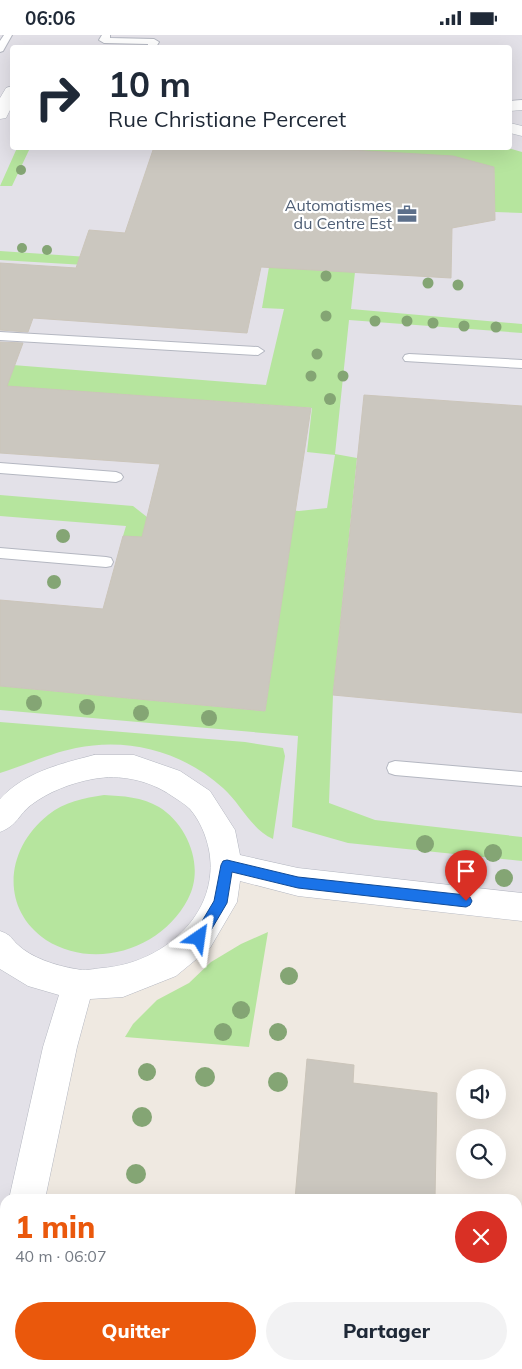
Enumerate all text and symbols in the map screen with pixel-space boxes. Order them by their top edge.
text: 06:06 [25,6,75,30]
text: 10 m [108,62,191,106]
icon: right [25,65,90,130]
text: Rue Christiane Perceret [108,105,346,133]
place label: Automatismes du Centre Est [285,195,392,233]
office icon: Automatismes du Centre Est [396,203,418,225]
pin [445,850,487,901]
icon: arrive [452,857,480,885]
position arrow [172,911,224,963]
map controls [456,1069,506,1179]
button: sound [456,1069,506,1119]
button: search [456,1129,506,1179]
text: 1 min [15,1208,95,1246]
button: close [455,1211,507,1263]
text: 40 m · 06:07 [15,1246,107,1266]
button: Quitter [15,1302,256,1360]
button: Partager [266,1302,507,1360]

